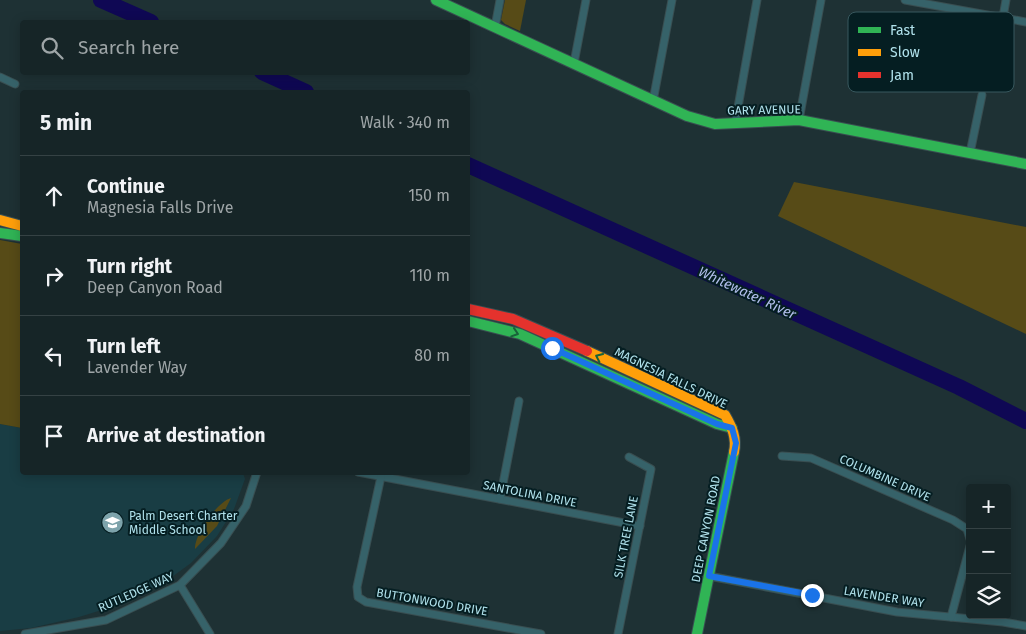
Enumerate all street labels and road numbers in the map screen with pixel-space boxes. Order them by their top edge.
street label: GARY AVENUE [727,102,801,118]
street label: MAGNESIA FALLS DRIVE [612,345,730,411]
street label: COLUMBINE DRIVE [837,452,933,504]
street label: DEEP CANYON ROAD [689,474,723,584]
street label: SANTOLINA DRIVE [482,478,578,510]
street label: SILK TREE LANE [611,495,641,579]
street label: RUTLEDGE WAY [96,569,176,615]
street label: LAVENDER WAY [843,584,926,610]
street label: BUTTONWOOD DRIVE [375,585,489,619]

